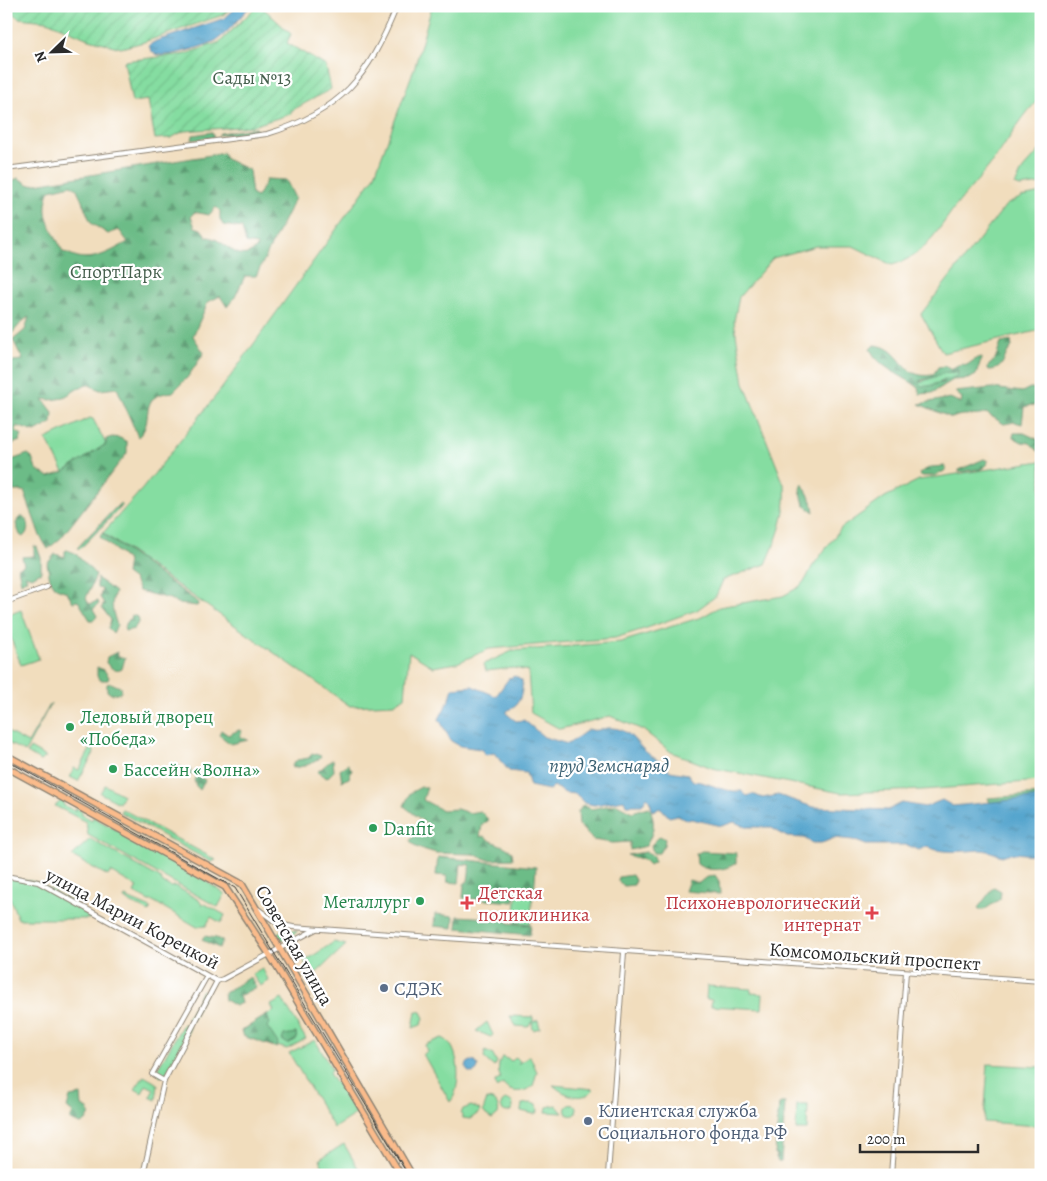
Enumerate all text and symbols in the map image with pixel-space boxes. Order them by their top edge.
north arrow [28,28,78,78]
text: N [30,48,51,65]
park label: Сады №13 [213,65,291,91]
park label: СпортПарк [70,259,162,285]
place label: Ледовый дворец «Победа» [80,704,213,752]
marker: Ледовый дворец «Победа» [64,721,76,733]
water label: пруд Земснаряд [549,752,669,779]
place label: Бассейн «Волна» [123,757,260,783]
marker: Бассейн «Волна» [107,763,119,775]
place label: Danfit [383,816,433,842]
marker: Danfit [367,822,379,834]
street label: улица Марии Корецкой [40,861,224,976]
street label: Советская улица [249,880,339,1011]
place label: Детская поликлиника [478,880,590,928]
place label: Металлург [323,889,410,915]
place label: Психоневрологический интернат [665,890,862,938]
marker: Металлург [414,895,426,907]
marker: Детская поликлиника [460,896,474,910]
marker: Психоневрологический интернат [865,906,879,920]
street label: Комсомольский проспект [768,937,982,977]
place label: СДЭК [394,976,442,1002]
marker: СДЭК [378,982,390,994]
place label: Клиентская служба Социального фонда РФ [598,1098,787,1146]
marker: Клиентская служба Социального фонда РФ [582,1115,594,1127]
scale bar [860,1121,977,1153]
text: 200 m [867,1129,906,1149]

